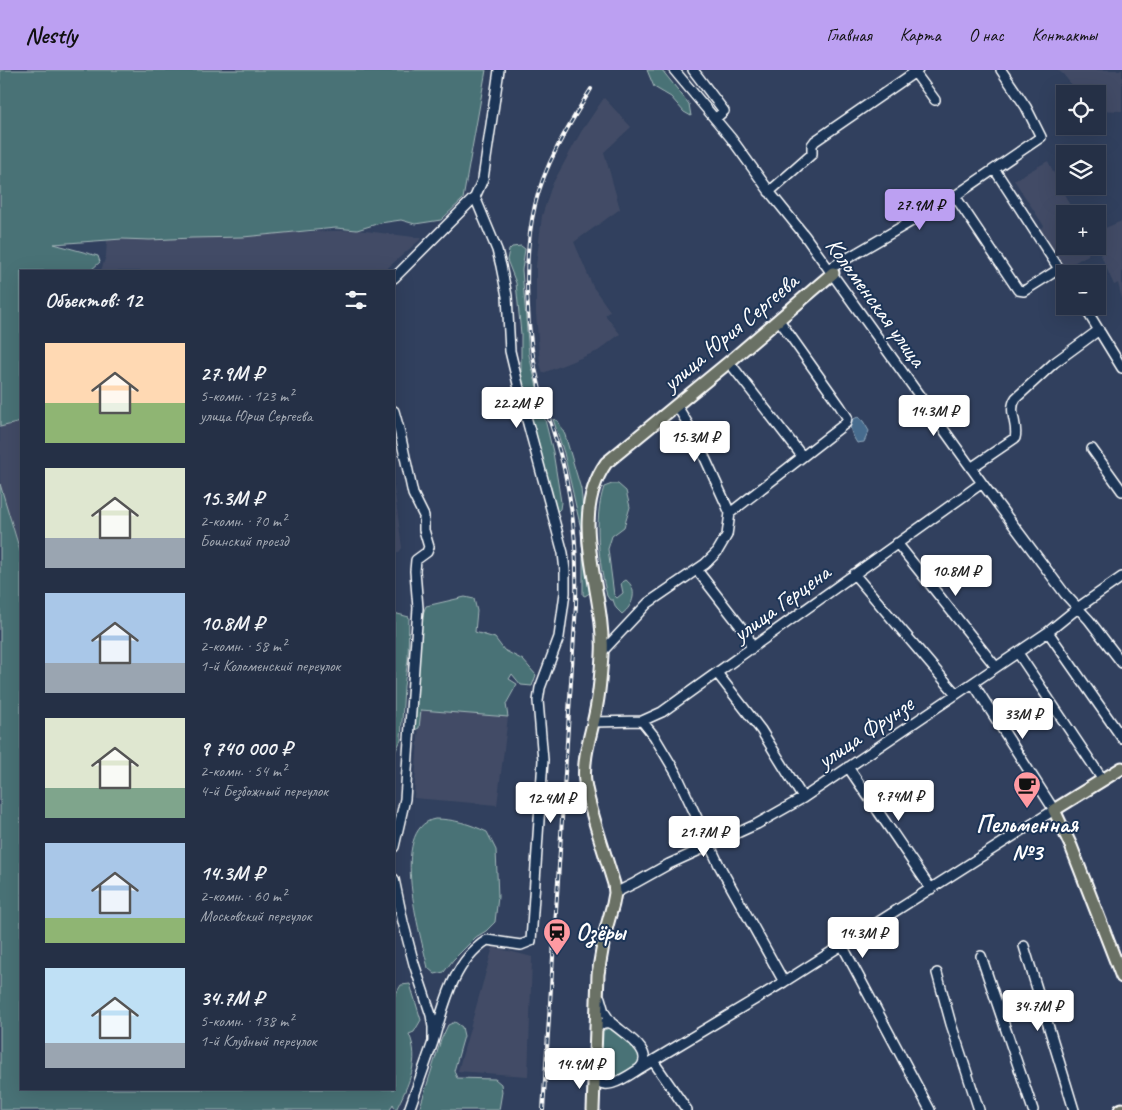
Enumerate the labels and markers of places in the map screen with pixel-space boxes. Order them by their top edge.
pin: 27.9M ₽ [874,189,966,231]
pin: 22.2M ₽ [471,386,563,429]
pin: 14.3M ₽ [888,394,980,437]
pin: 15.3M ₽ [649,420,741,463]
pin: 10.8M ₽ [910,554,1002,597]
pin: 33M ₽ [988,698,1058,740]
cafe icon: Пельменная №3 [1012,770,1042,809]
pin: 9.74M ₽ [853,780,945,822]
pin: 12.4M ₽ [505,782,597,824]
place label: Пельменная №3 [976,809,1079,867]
pin: 21.7M ₽ [658,816,750,858]
pin: 14.3M ₽ [817,916,909,959]
station icon: Озёры [542,917,572,956]
place label: Озёры [576,917,627,948]
pin: 34.7M ₽ [992,990,1084,1032]
pin: 14.9M ₽ [534,1048,626,1090]

